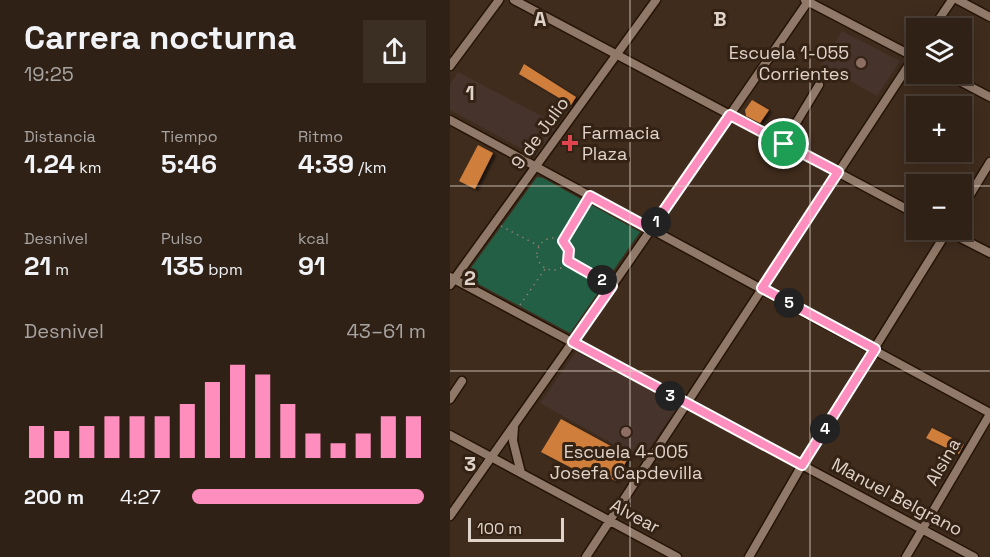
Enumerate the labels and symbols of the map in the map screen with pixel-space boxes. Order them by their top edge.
text: A [534,6,547,32]
text: B [713,6,727,32]
place label: Escuela 1-055 Corrientes [729,41,849,85]
marker: Escuela 1-055 Corrientes [854,56,868,70]
text: 1 [465,80,475,106]
street label: 9 de Julio [506,92,574,173]
pin [758,118,809,169]
place label: Farmacia Plaza [582,121,660,165]
marker: Farmacia Plaza [563,136,577,150]
pin: 1 [641,207,671,237]
text: 2 [464,265,476,291]
pin: 2 [587,265,617,295]
pin: 5 [774,288,804,318]
pin: 3 [655,381,685,411]
pin: 4 [810,414,840,444]
marker: Escuela 4-005 Josefa Capdevilla [619,425,633,439]
street label: Alsina [920,434,965,490]
place label: Escuela 4-005 Josefa Capdevilla [550,440,702,484]
text: 3 [464,451,476,477]
street label: Manuel Belgrano [828,452,967,541]
street label: Alvear [606,493,664,538]
scale bar [468,515,564,542]

